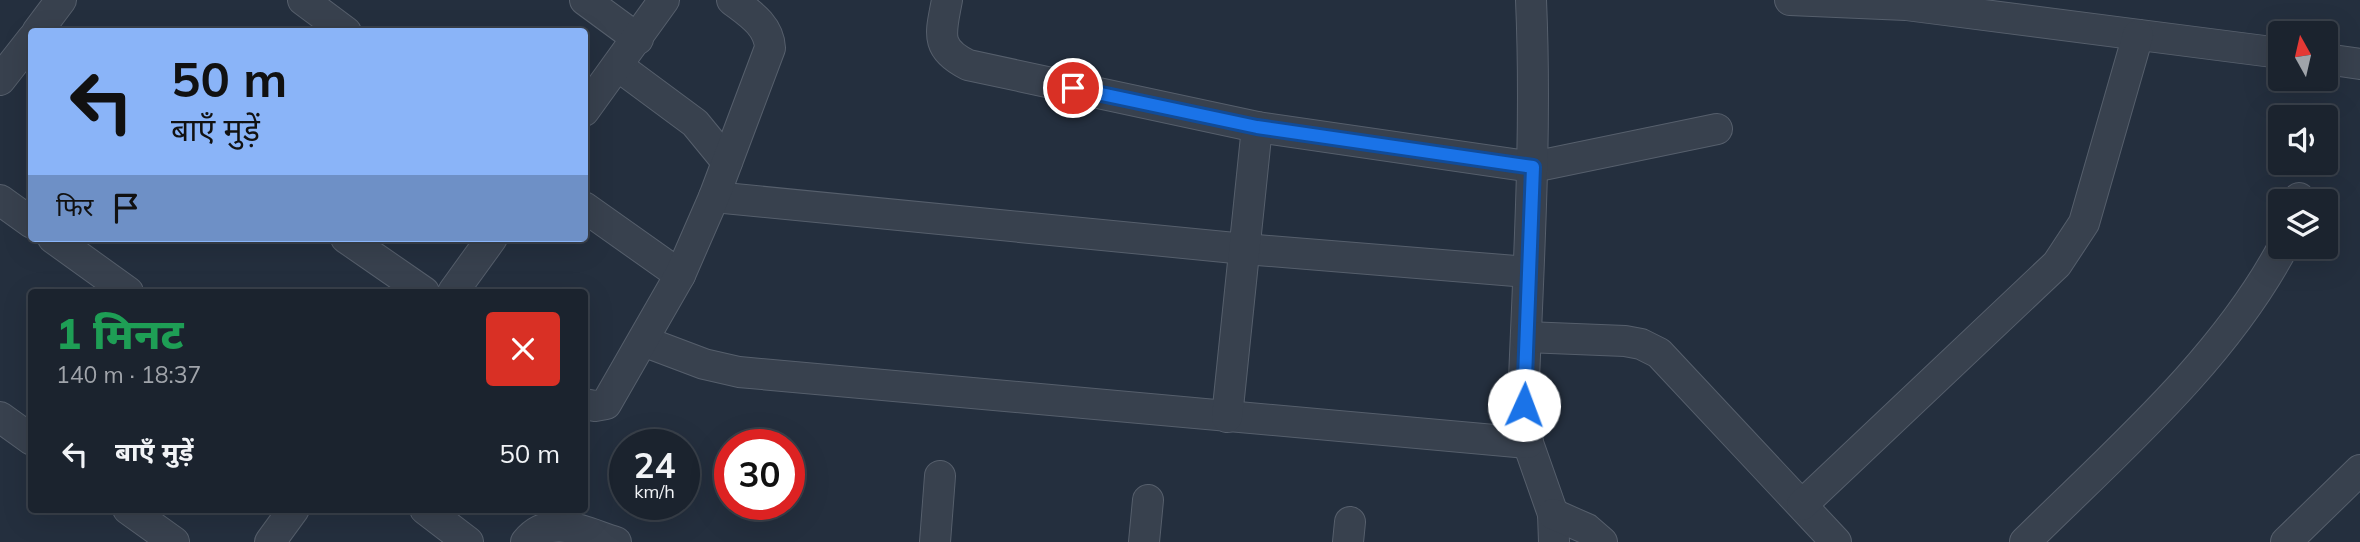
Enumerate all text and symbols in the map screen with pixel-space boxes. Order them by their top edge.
north arrow [2268,21,2338,91]
map controls [2268,21,2338,259]
text: 50 m [171,48,287,109]
icon: left [56,56,147,147]
pin [1043,58,1103,118]
icon: arrive [1054,69,1092,107]
button: sound [2268,105,2338,175]
text: बाएँ मुड़ें [171,109,260,149]
icon: arrive [107,189,145,227]
button: layers [2268,189,2338,259]
text: फिर [56,190,93,223]
text: 1 मिनट [56,307,183,360]
button: close [486,312,560,386]
text: 140 m · 18:37 [56,360,201,389]
position arrow [1487,368,1561,442]
speed limit sign: 30 [714,429,805,520]
icon: left [56,435,94,473]
text: बाएँ मुड़ें [115,435,193,468]
text: 50 m [499,437,560,470]
text: 24 [633,443,676,487]
text: km/h [634,480,675,503]

